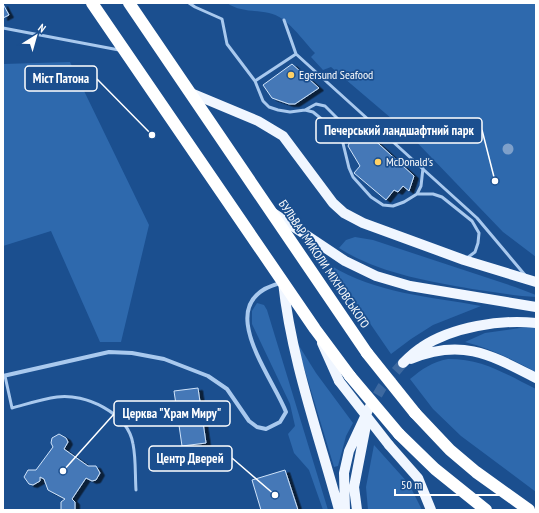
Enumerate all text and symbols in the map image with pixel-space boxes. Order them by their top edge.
north arrow [16,16,56,56]
text: N [35,21,49,35]
callout: Міст Патона [25,66,97,91]
place label: Egersund Seafood [299,67,373,82]
text: Міст Патона [33,70,89,87]
marker: Egersund Seafood [286,70,296,80]
callout: Печерський ландшафтний парк [316,118,482,143]
text: Печерський ландшафтний парк [324,122,474,139]
place label: McDonald's [386,154,433,169]
marker: McDonald's [373,157,383,167]
street label: БУЛЬВАР МИКОЛИ МІХНОВСЬКОГО [276,197,373,331]
callout: Церква "Храм Миру" [114,401,230,426]
text: Церква "Храм Миру" [123,405,222,422]
callout: Центр Дверей [149,446,232,471]
text: Центр Дверей [156,450,224,467]
scale bar [395,471,501,497]
text: 50 m [401,477,422,492]

